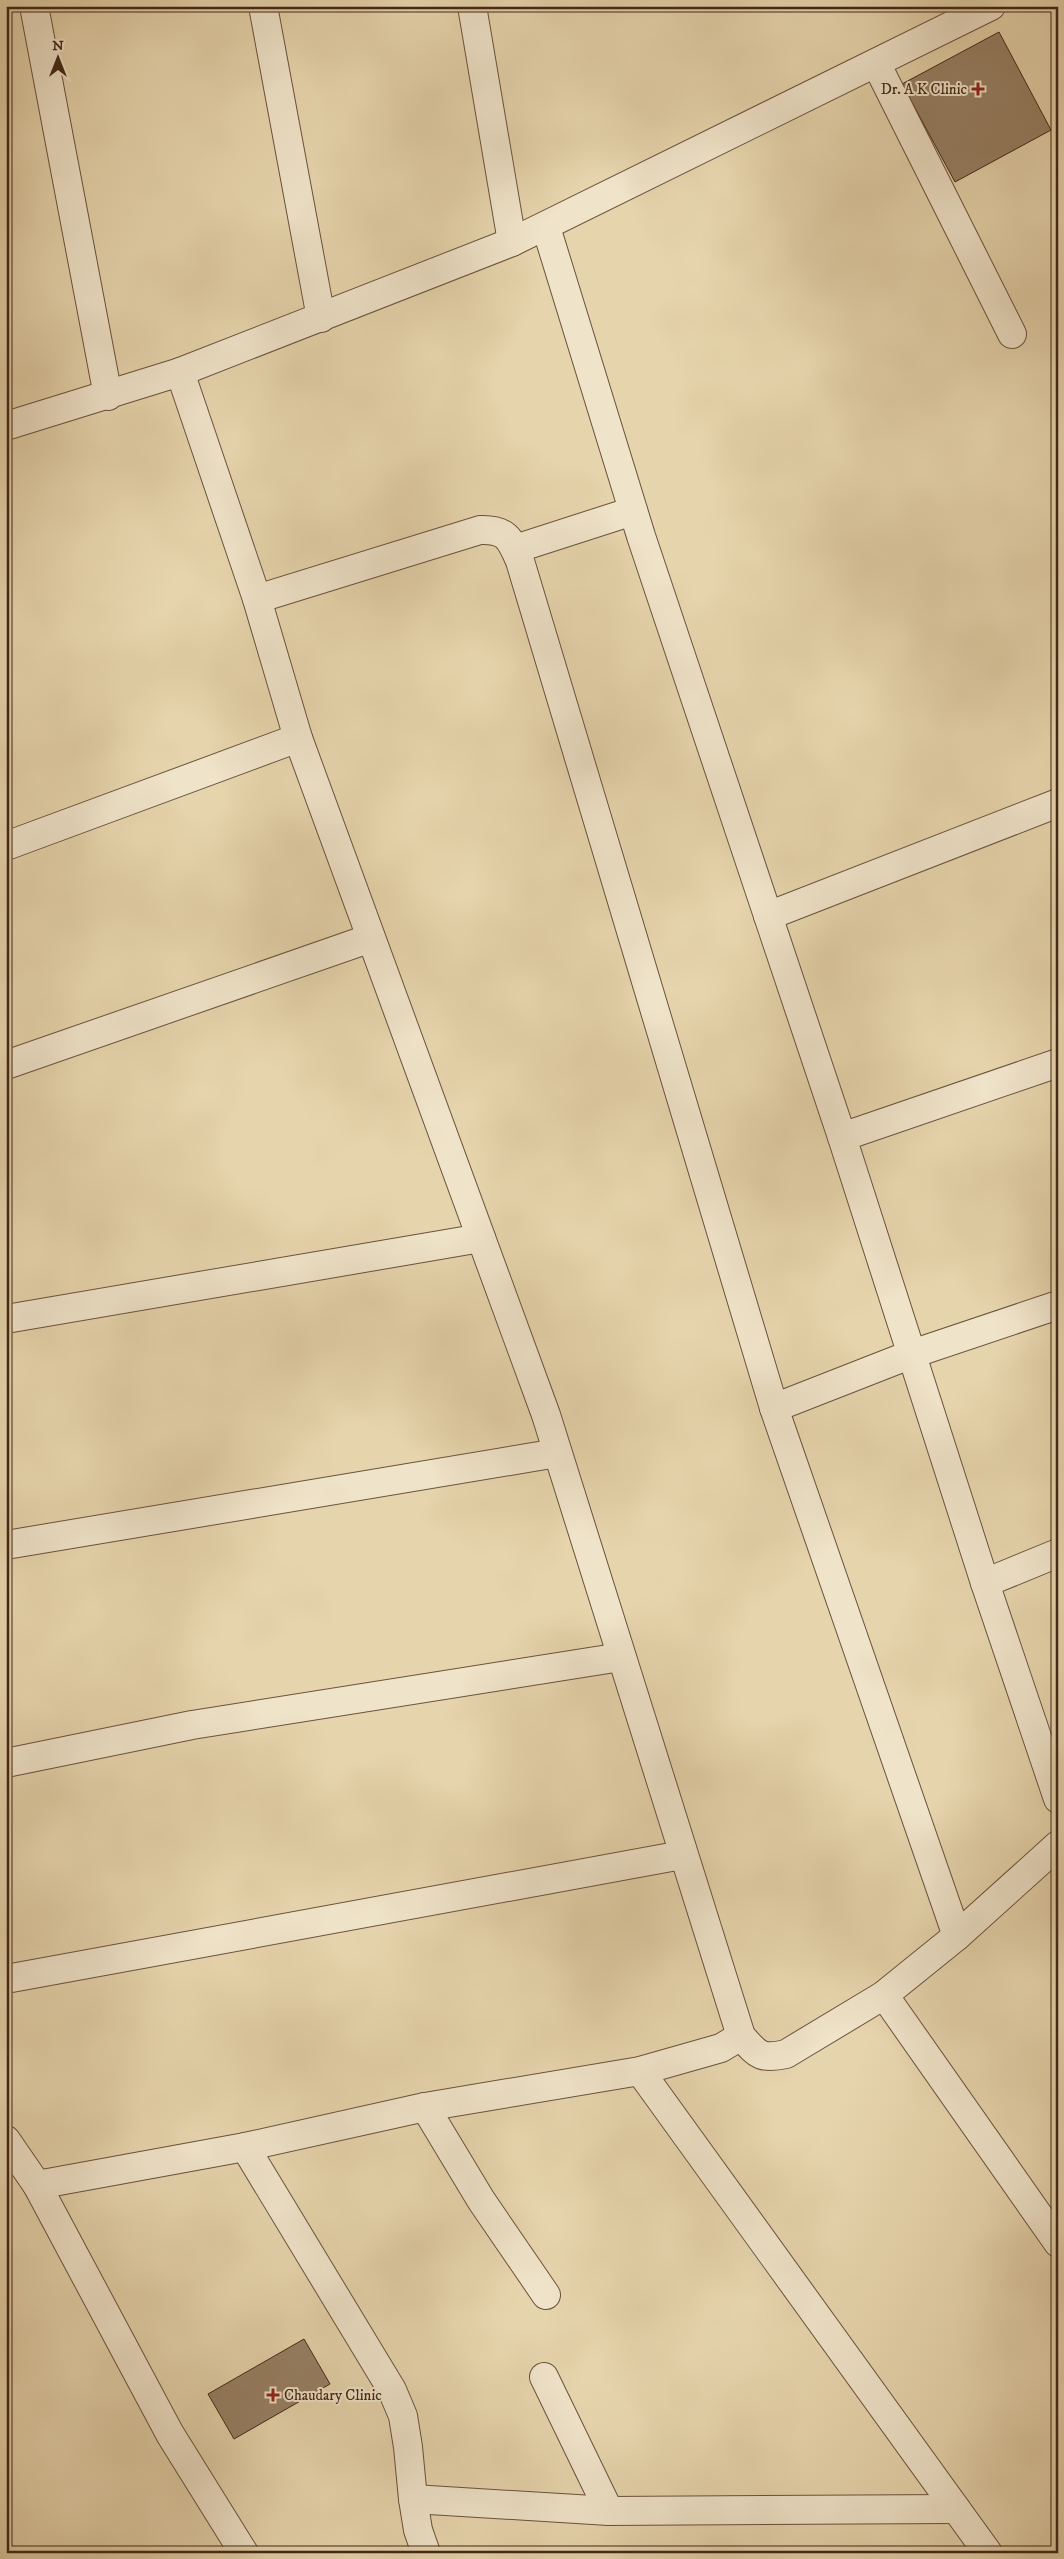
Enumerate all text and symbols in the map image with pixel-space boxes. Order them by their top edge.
north arrow [32,32,82,82]
text: N [52,37,64,55]
place label: Dr. A K Clinic [881,80,968,99]
marker: Dr. A K Clinic [971,82,985,96]
place label: Chaudary Clinic [284,2386,382,2405]
marker: Chaudary Clinic [266,2388,280,2402]

